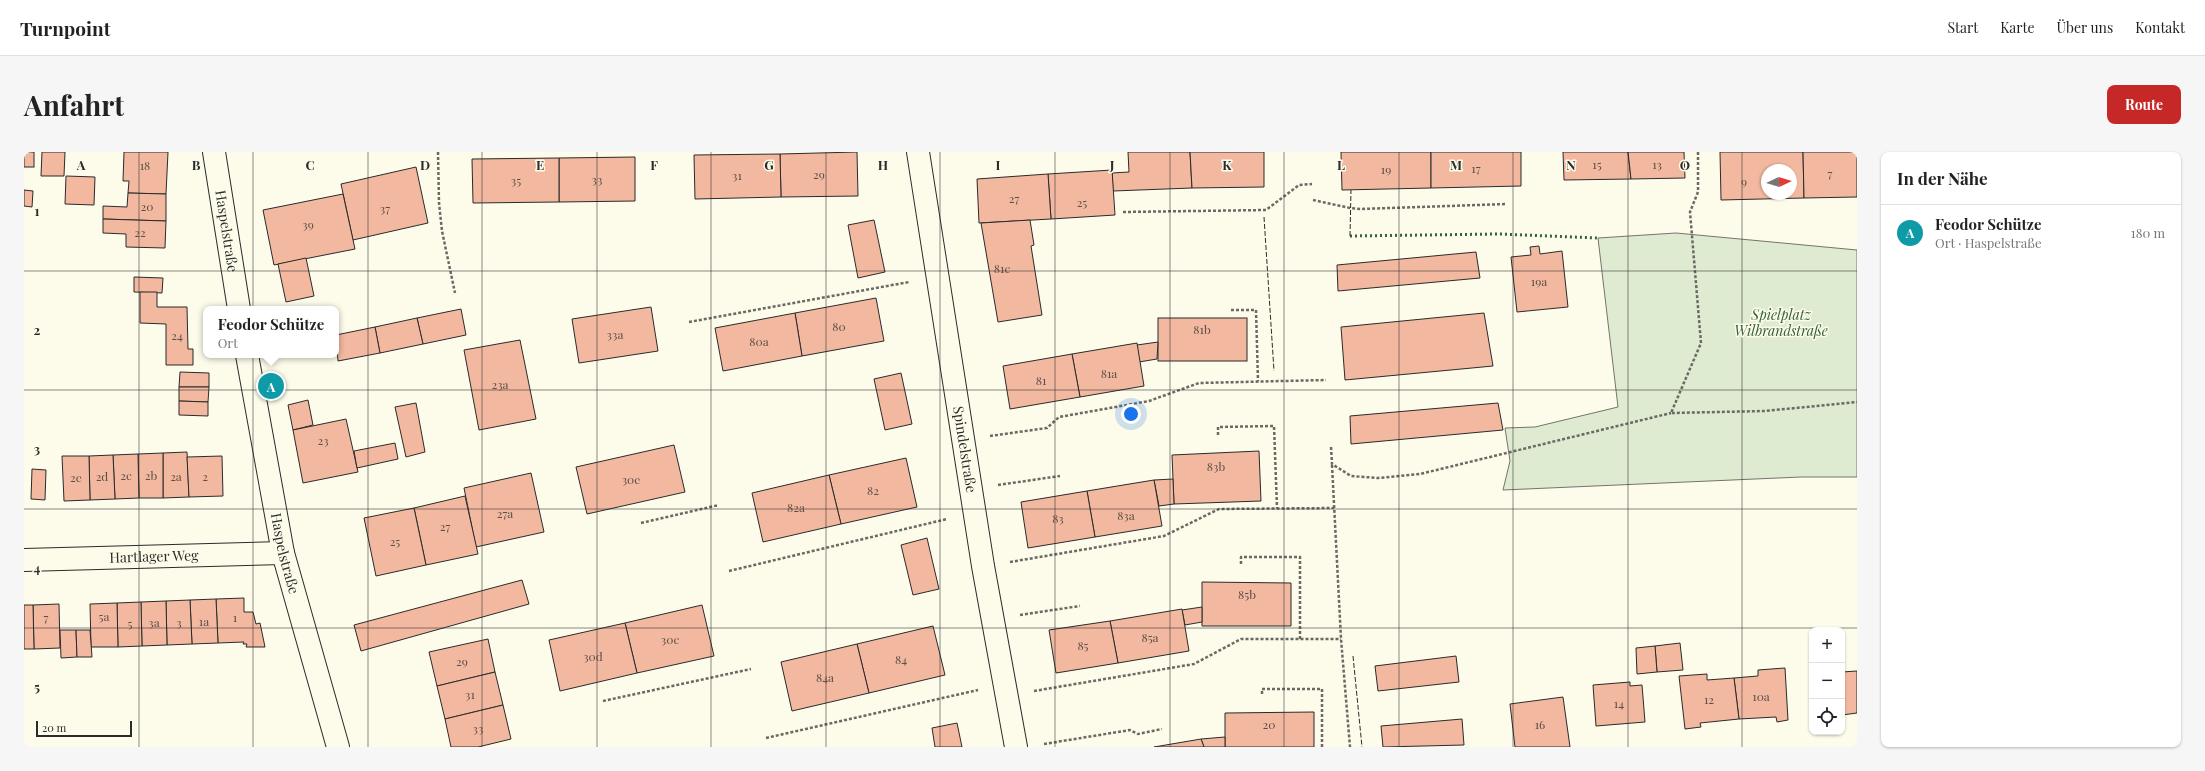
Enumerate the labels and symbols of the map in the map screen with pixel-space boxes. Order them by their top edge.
text: A [76,156,86,173]
text: B [192,156,201,173]
text: C [305,156,315,173]
text: D [420,156,430,173]
text: E [536,156,544,173]
text: F [650,156,658,173]
text: G [764,156,774,173]
text: H [878,156,888,173]
text: I [996,156,1001,173]
text: J [1109,156,1115,173]
text: K [1222,156,1232,173]
text: L [1337,156,1345,173]
text: M [1450,156,1462,173]
text: N [1566,156,1576,173]
house number: 15 [1592,156,1602,172]
house number: 13 [1652,156,1662,172]
text: O [1680,156,1690,173]
house number: 18 [140,157,150,173]
house number: 17 [1471,160,1481,176]
house number: 19 [1381,161,1391,177]
north arrow [1761,164,1797,200]
house number: 7 [1828,165,1833,181]
house number: 29 [813,166,825,182]
house number: 31 [732,167,742,183]
house number: 33 [592,171,602,187]
house number: 35 [511,172,521,188]
house number: 9 [1741,173,1747,189]
street label: Haspelstraße [211,189,243,273]
house number: 27 [1009,190,1019,206]
house number: 25 [1077,194,1087,210]
house number: 20 [141,198,153,214]
house number: 37 [380,200,390,216]
text: 1 [35,202,40,219]
house number: 39 [302,216,314,232]
house number: 22 [134,224,146,240]
house number: 81c [994,260,1010,276]
house number: 19a [1531,273,1547,289]
park label: Spielplatz Wilbrandstraße [1734,305,1828,340]
house number: 80 [832,318,846,334]
text: 2 [34,321,41,338]
house number: 81b [1193,321,1211,337]
house number: 33a [607,326,623,342]
house number: 24 [171,327,183,343]
house number: 80a [749,333,769,349]
house number: 81a [1101,365,1117,381]
pin: A [258,371,284,401]
house number: 81 [1036,372,1047,388]
house number: 23a [491,376,509,392]
your location [1121,404,1141,424]
street label: Spindelstraße [949,405,981,494]
house number: 23 [317,432,329,448]
text: 3 [34,440,40,457]
house number: 83b [1207,458,1225,474]
house number: 2c [120,467,132,483]
house number: 2b [145,467,157,483]
house number: 2d [96,468,108,484]
house number: 2a [170,468,182,484]
house number: 2 [202,468,208,484]
house number: 2e [70,469,82,485]
house number: 30e [622,471,640,487]
house number: 82 [867,482,879,498]
house number: 82a [787,499,805,515]
house number: 27a [497,505,513,521]
house number: 83a [1117,507,1135,523]
house number: 83 [1052,510,1064,526]
street label: Haspelstraße [267,511,304,596]
house number: 27 [440,518,450,534]
house number: 25 [390,533,400,549]
street label: Hartlager Weg [109,545,199,567]
text: 4 [34,559,41,576]
house number: 85b [1238,586,1256,602]
house number: 5a [99,608,109,624]
house number: 7 [44,609,49,625]
house number: 1 [233,609,238,625]
house number: 1a [199,613,209,629]
house number: 3a [148,614,160,630]
house number: 3 [176,614,182,630]
house number: 5 [128,615,133,631]
house number: 85a [1141,629,1159,645]
house number: 30c [661,631,679,647]
house number: 85 [1077,637,1089,653]
house number: 30d [583,648,603,664]
house number: 84 [895,651,907,667]
house number: 29 [456,653,468,669]
house number: 84a [816,669,834,685]
text: 5 [34,678,40,695]
house number: 31 [465,686,475,702]
house number: 10a [1752,688,1770,704]
house number: 12 [1704,691,1714,707]
house number: 14 [1614,695,1624,711]
house number: 20 [1263,716,1275,732]
house number: 16 [1535,716,1545,732]
scale bar [36,719,132,738]
house number: 33 [473,720,483,736]

